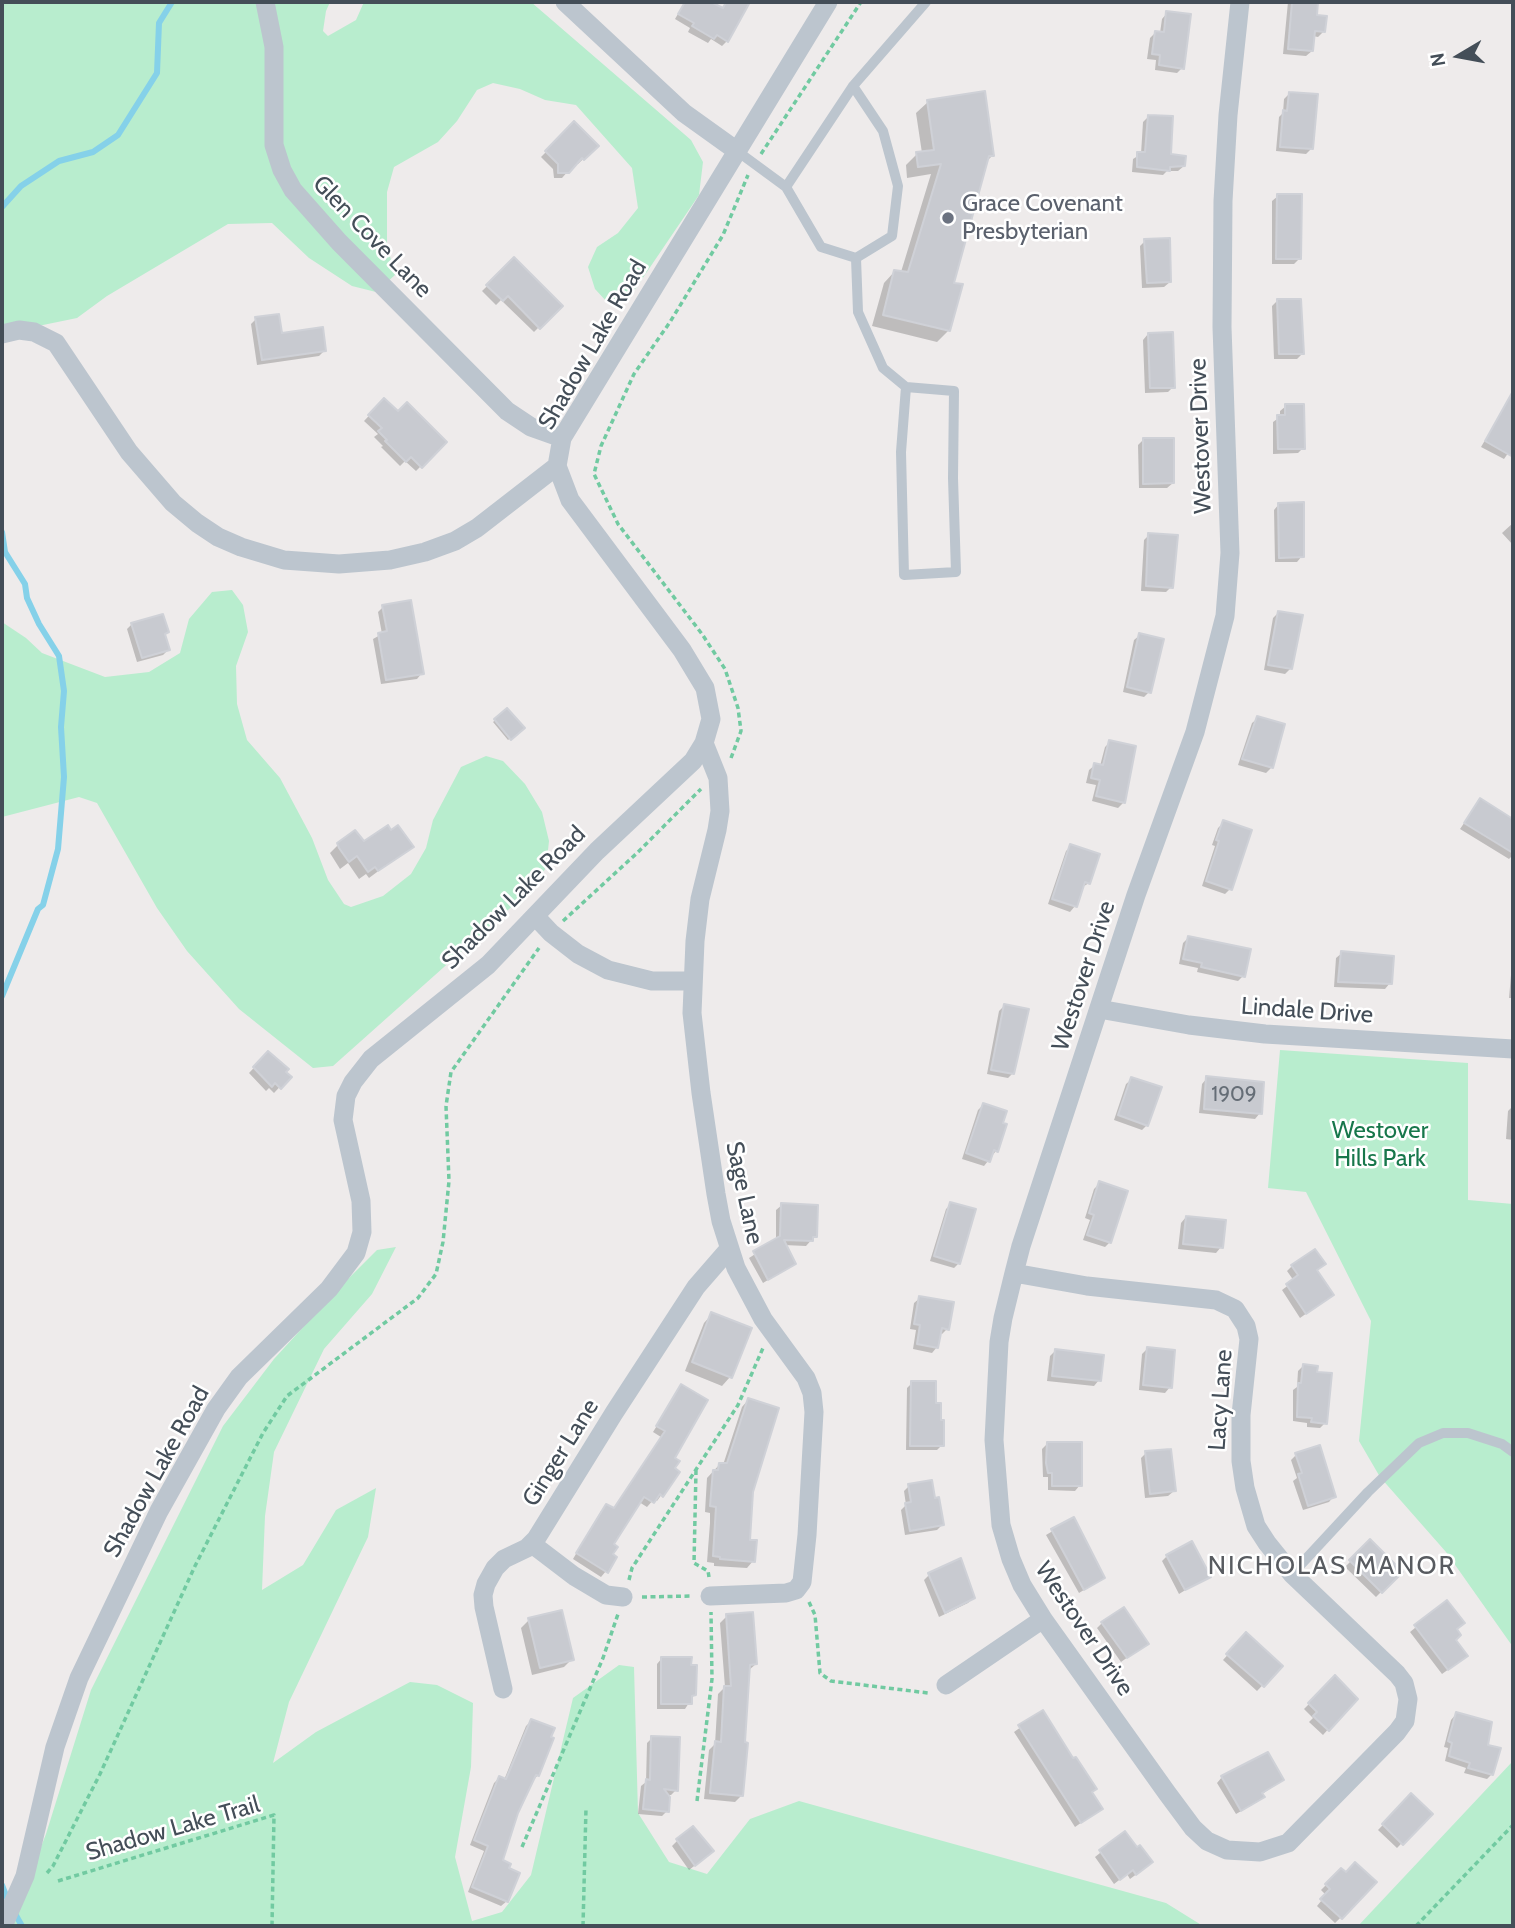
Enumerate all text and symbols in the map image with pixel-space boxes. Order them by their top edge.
north arrow [1424,21,1494,91]
text: N [1425,51,1450,68]
street label: Glen Cove Lane [307,170,437,304]
place label: Grace Covenant Presbyterian [962,190,1123,246]
marker: Grace Covenant Presbyterian [940,210,956,226]
street label: Shadow Lake Road [533,255,653,435]
street label: Westover Drive [1184,358,1218,514]
street label: Shadow Lake Road [436,820,592,976]
street label: Westover Drive [1046,898,1122,1054]
street label: Lindale Drive [1240,992,1374,1030]
house number: 1909 [1211,1082,1257,1108]
park label: Westover Hills Park [1332,1117,1428,1173]
street label: Sage Lane [719,1139,769,1247]
street label: Lacy Lane [1203,1349,1239,1451]
street label: Shadow Lake Road [98,1381,216,1563]
street label: Ginger Lane [517,1394,605,1512]
district label: NICHOLAS MANOR [1209,1550,1455,1582]
street label: Westover Drive [1029,1556,1139,1702]
street label: Shadow Lake Trail [83,1790,263,1868]

